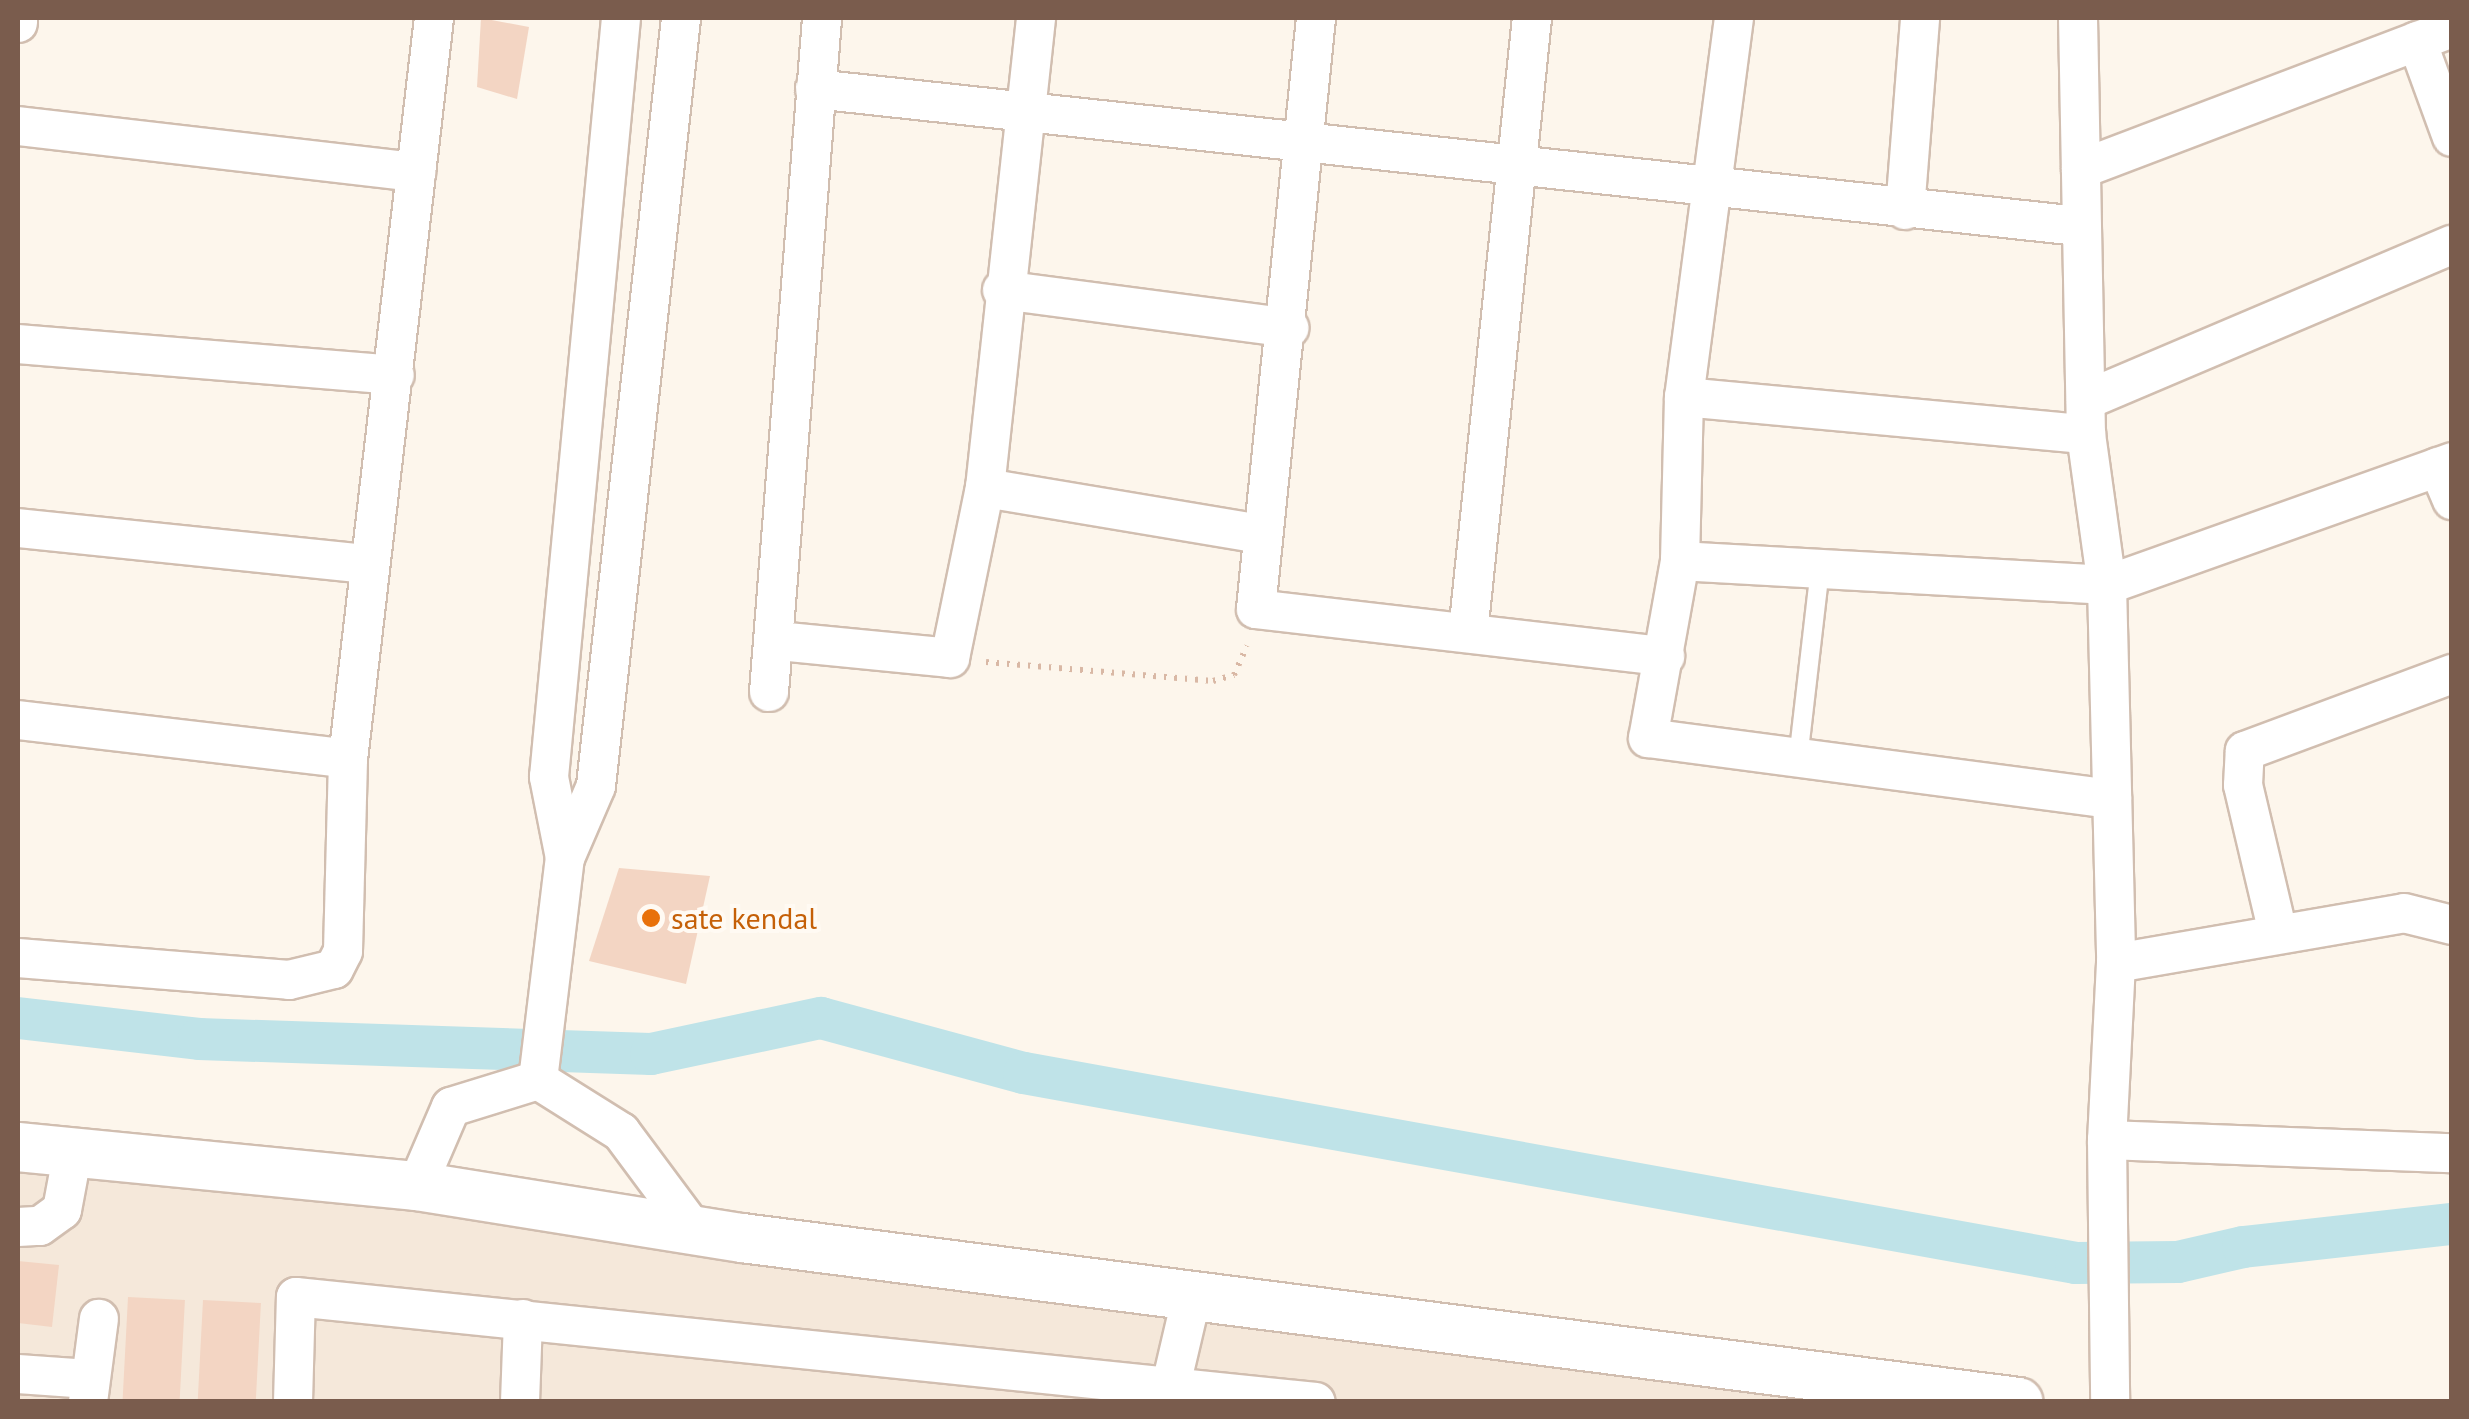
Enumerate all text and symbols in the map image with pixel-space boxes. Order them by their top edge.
place label: sate kendal [671,900,817,936]
marker: sate kendal [640,907,662,929]

